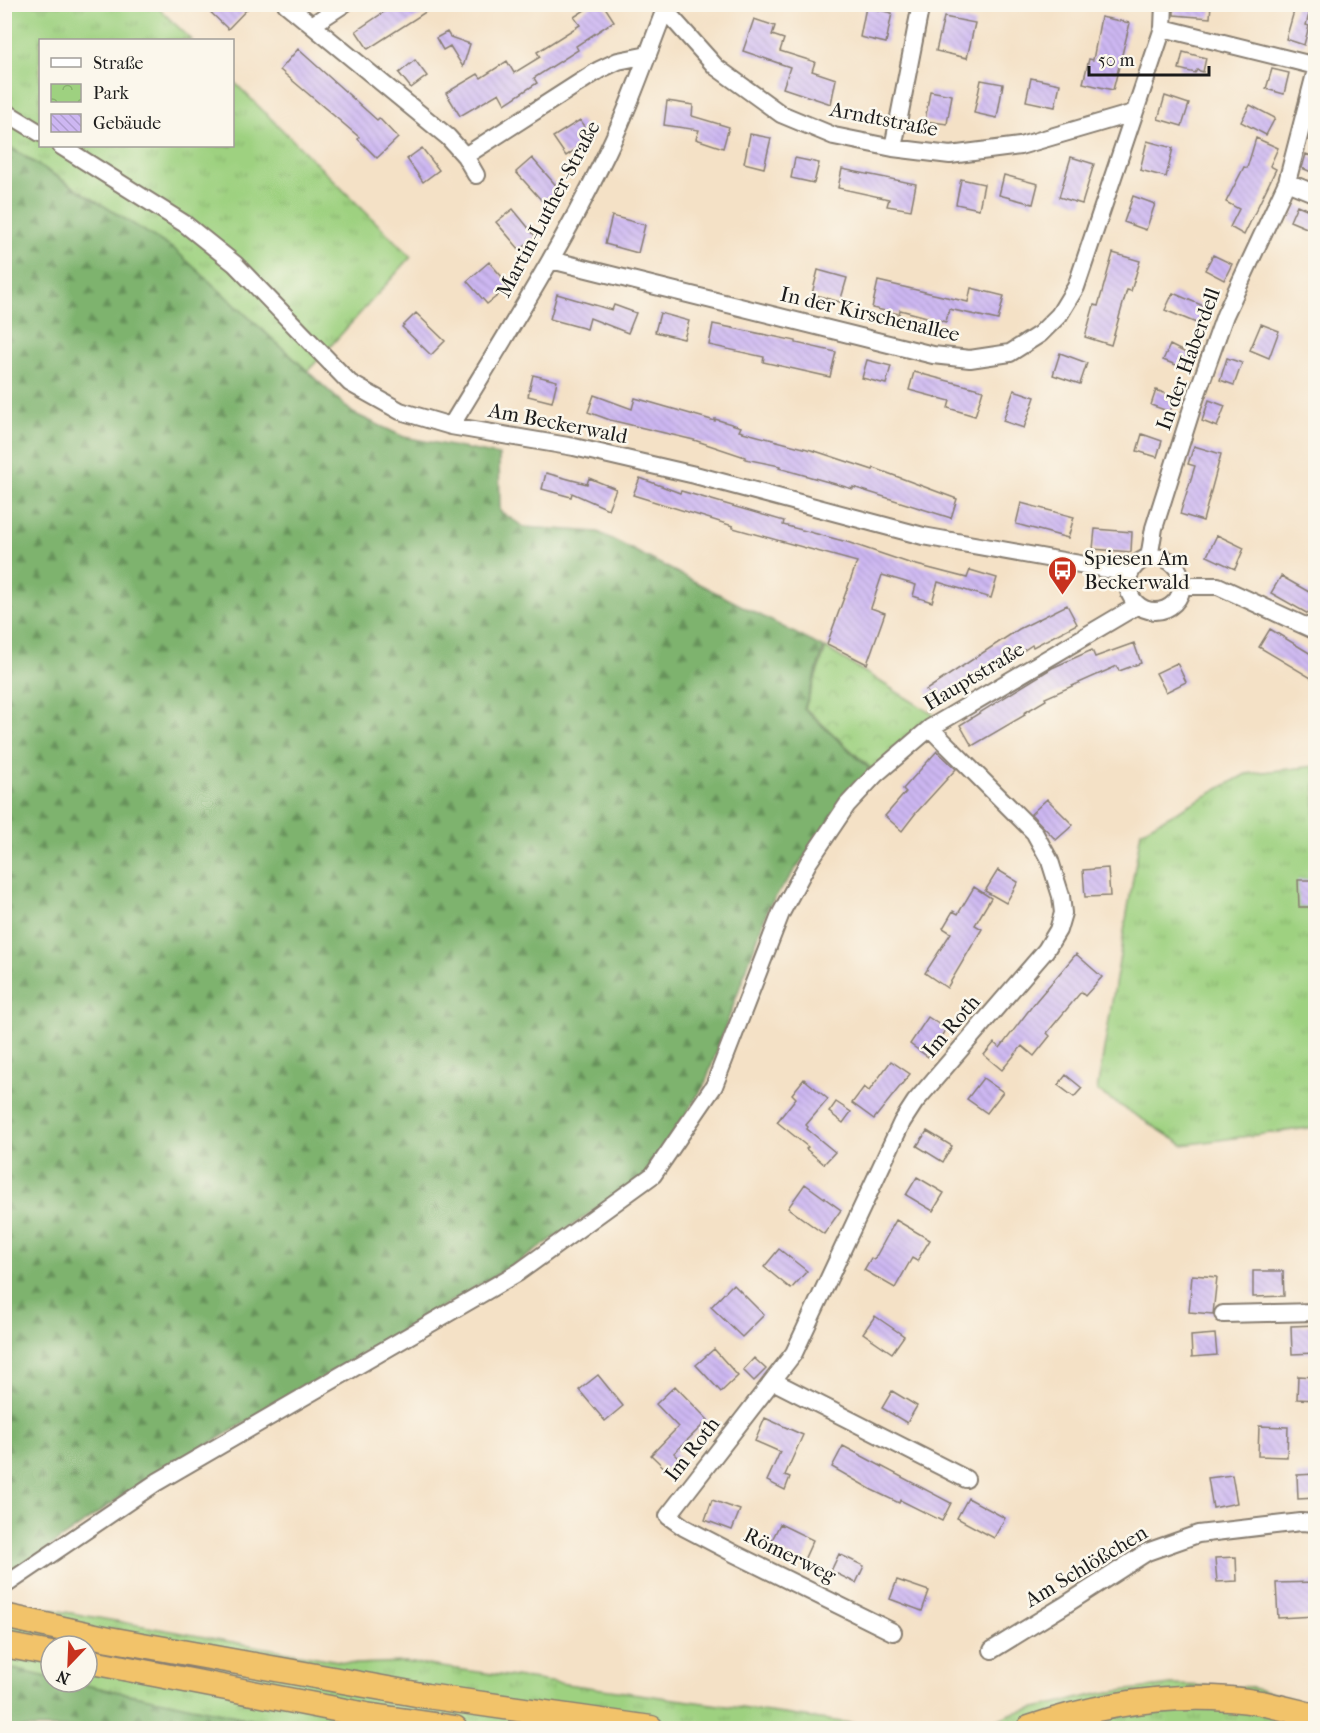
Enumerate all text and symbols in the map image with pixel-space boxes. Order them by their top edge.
legend [39,39,234,147]
scale bar [1089,39,1209,77]
text: 50 m [1098,50,1135,71]
text: Straße [93,53,144,74]
text: Park [93,83,130,104]
street label: Arndtstraße [827,97,940,141]
text: Gebäude [93,113,161,134]
street label: Martin-Luther-Straße [491,117,605,301]
street label: In der Kirschenallee [778,282,962,346]
street label: In der Haberdell [1151,284,1225,434]
street label: Am Beckerwald [486,398,630,448]
place label: Spiesen Am Beckerwald [1084,546,1190,594]
bus stop icon: Spiesen Am Beckerwald [1047,554,1079,596]
street label: Hauptstraße [919,637,1029,715]
street label: Im Roth [917,990,985,1062]
street label: Im Roth [659,1412,725,1486]
street label: Am Schlößchen [1020,1520,1152,1612]
street label: Römerweg [740,1522,841,1588]
north arrow [39,1634,99,1694]
text: N [53,1666,73,1688]

